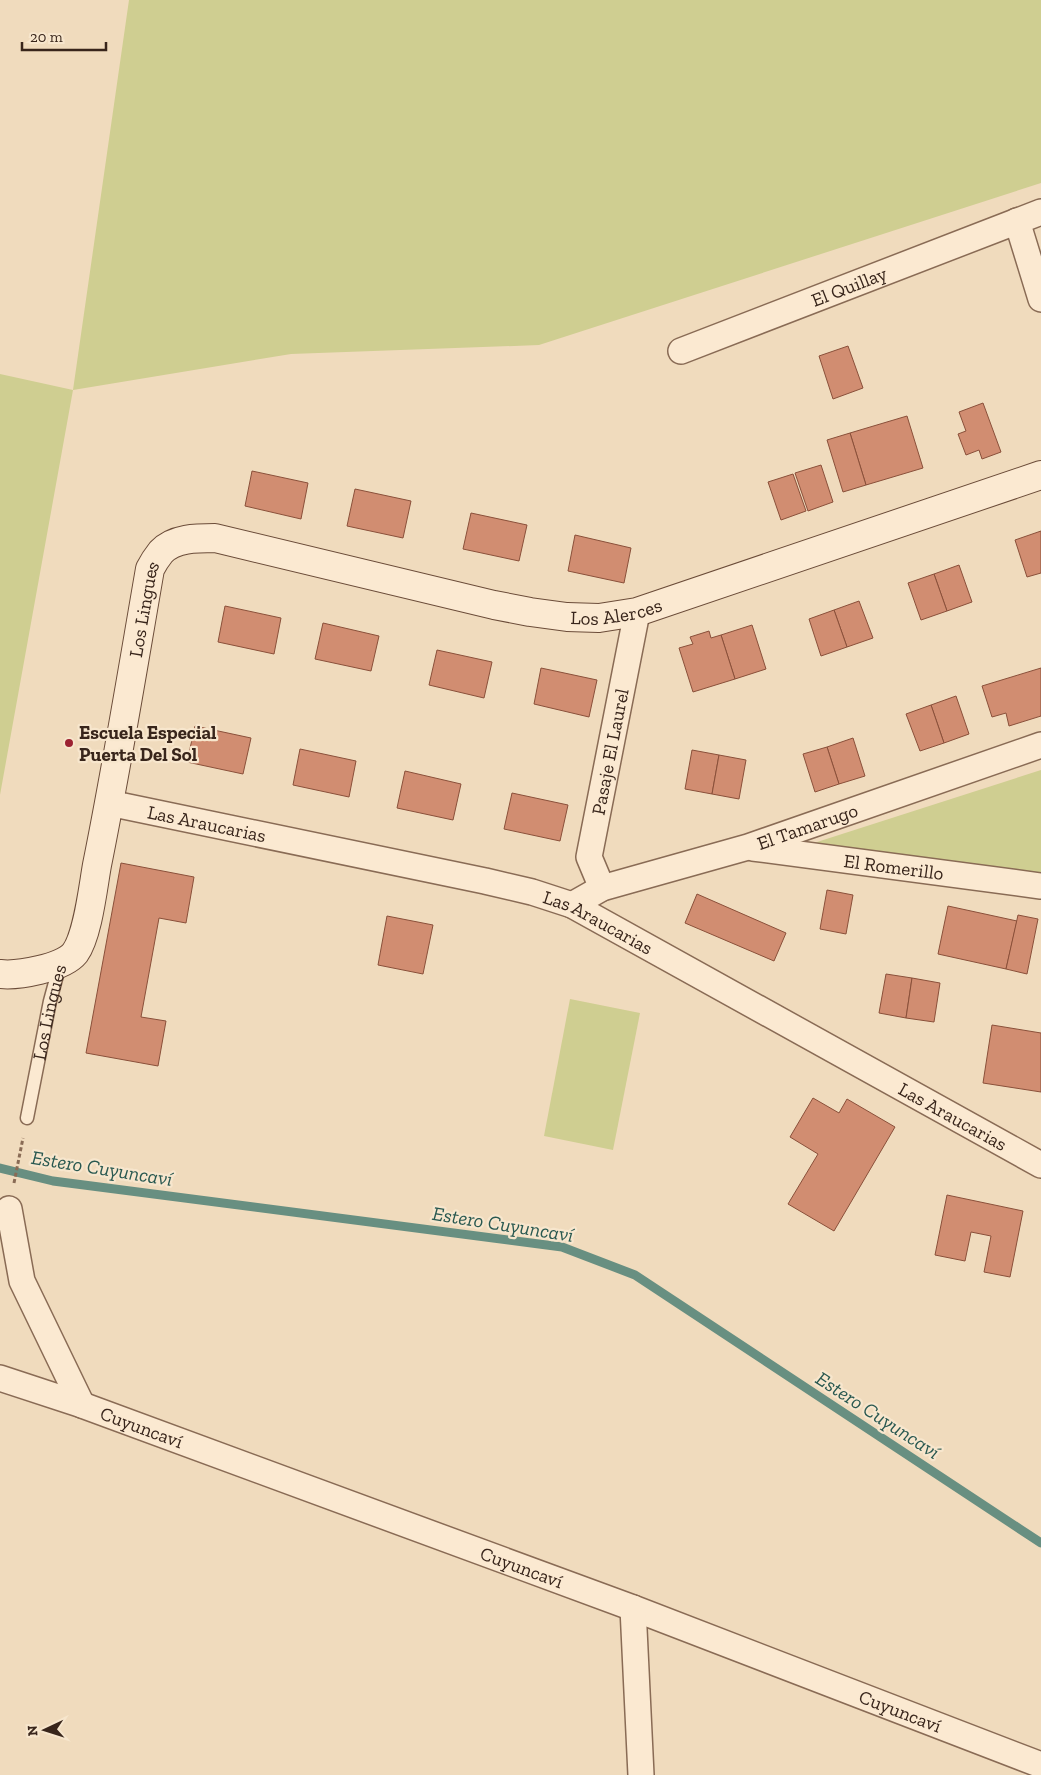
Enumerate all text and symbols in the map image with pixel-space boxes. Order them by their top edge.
scale bar [22,20,106,52]
text: 20 m [30,28,63,46]
street label: El Quillay [808,262,890,312]
street label: Los Lingues [124,556,164,659]
street label: Los Alerces [570,593,665,630]
street label: Pasaje El Laurel [587,687,634,817]
place label: Escuela Especial Puerta Del Sol [79,721,217,766]
marker: Escuela Especial Puerta Del Sol [63,737,75,749]
street label: El Tamarugo [754,799,861,855]
street label: Las Araucarias [145,800,268,847]
street label: El Romerillo [842,849,945,885]
street label: Las Araucarias [540,885,657,960]
street label: Los Lingues [28,962,71,1062]
street label: Las Araucarias [894,1077,1011,1156]
water label: Estero Cuyuncaví [30,1145,175,1191]
water label: Estero Cuyuncaví [431,1201,576,1247]
water label: Estero Cuyuncaví [812,1366,945,1464]
street label: Cuyuncaví [97,1402,186,1453]
street label: Cuyuncaví [477,1542,566,1593]
street label: Cuyuncaví [856,1685,945,1738]
north arrow [20,1705,70,1755]
text: N [24,1725,41,1737]

